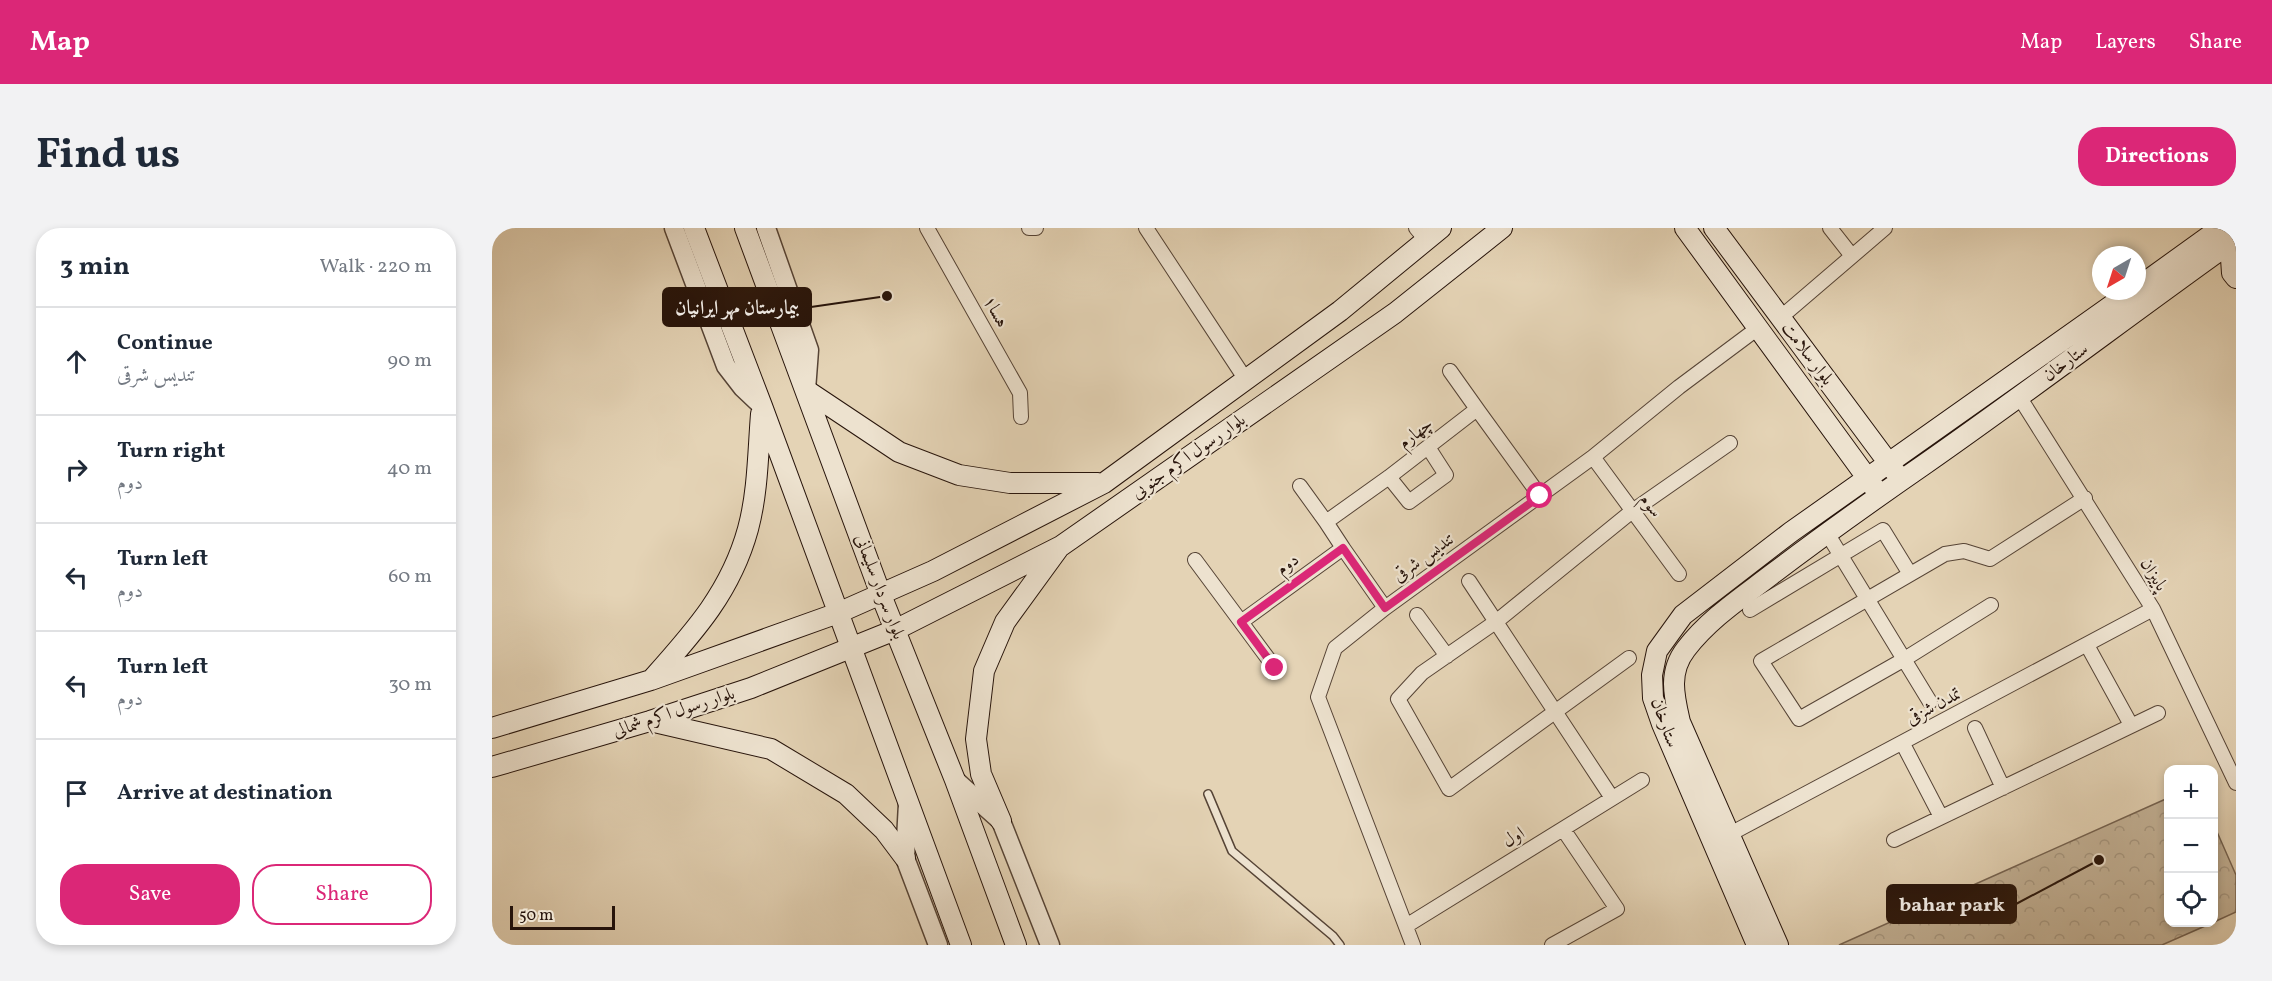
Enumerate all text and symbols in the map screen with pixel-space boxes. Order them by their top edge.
text: Map [30,23,90,62]
text: Map [2020,28,2062,57]
text: Layers [2095,28,2156,57]
text: Share [2189,28,2242,57]
text: Find us [36,127,180,186]
button: Directions [2078,127,2236,186]
north arrow [2092,246,2146,300]
text: 3 min [60,249,130,285]
text: Walk · 220 m [320,253,432,281]
callout: بیمارستان مهر ایرانیان [663,288,811,326]
street label: هسا۱ [976,292,1014,332]
text: بیمارستان مهر ایرانیان [675,295,800,323]
street label: بلوار سلامت [1775,317,1839,391]
text: Continue [117,328,213,359]
street label: ستارخان [2038,338,2094,388]
icon: ahead [60,345,93,378]
text: 90 m [388,347,432,375]
text: تندیس شرقی [117,362,196,390]
street label: بلوار رسول اکرم جنوبی [1127,408,1252,507]
street label: چهارم [1393,412,1440,457]
text: Turn right [117,436,225,467]
icon: right [60,453,93,486]
text: 40 m [387,455,432,483]
text: دوم [117,470,143,498]
route start [1526,482,1552,508]
street label: سوم [1631,489,1667,525]
street label: تندیس شرقی [1388,527,1460,589]
street label: بلوار سردار سلیمانی [847,531,911,643]
text: Turn left [117,544,208,575]
street label: دوم [1271,548,1306,584]
street label: پاییزان [2133,554,2174,598]
icon: left [60,561,93,594]
text: 60 m [388,563,432,591]
text: دوم [117,578,143,606]
text: Turn left [117,652,208,683]
route end [1261,654,1287,680]
icon: left [60,669,93,702]
text: 30 m [388,671,432,699]
street label: بلوار رسول اکرم شمالی [610,682,739,746]
street label: تمدن شزقی [1902,682,1966,732]
text: دوم [117,686,143,714]
street label: ستارخان [1643,695,1685,751]
map controls [2164,765,2218,927]
button: + [2164,765,2218,819]
icon: arrive [60,777,93,810]
text: Arrive at destination [117,778,333,809]
button: − [2164,819,2218,873]
street label: اول [1498,822,1530,854]
button: Save [60,864,240,925]
button: Share [252,864,432,925]
button: locate [2164,873,2218,927]
callout: bahar park [1887,885,2016,923]
text: bahar park [1899,892,2005,920]
scale bar [510,903,615,930]
text: 50 m [519,905,553,927]

